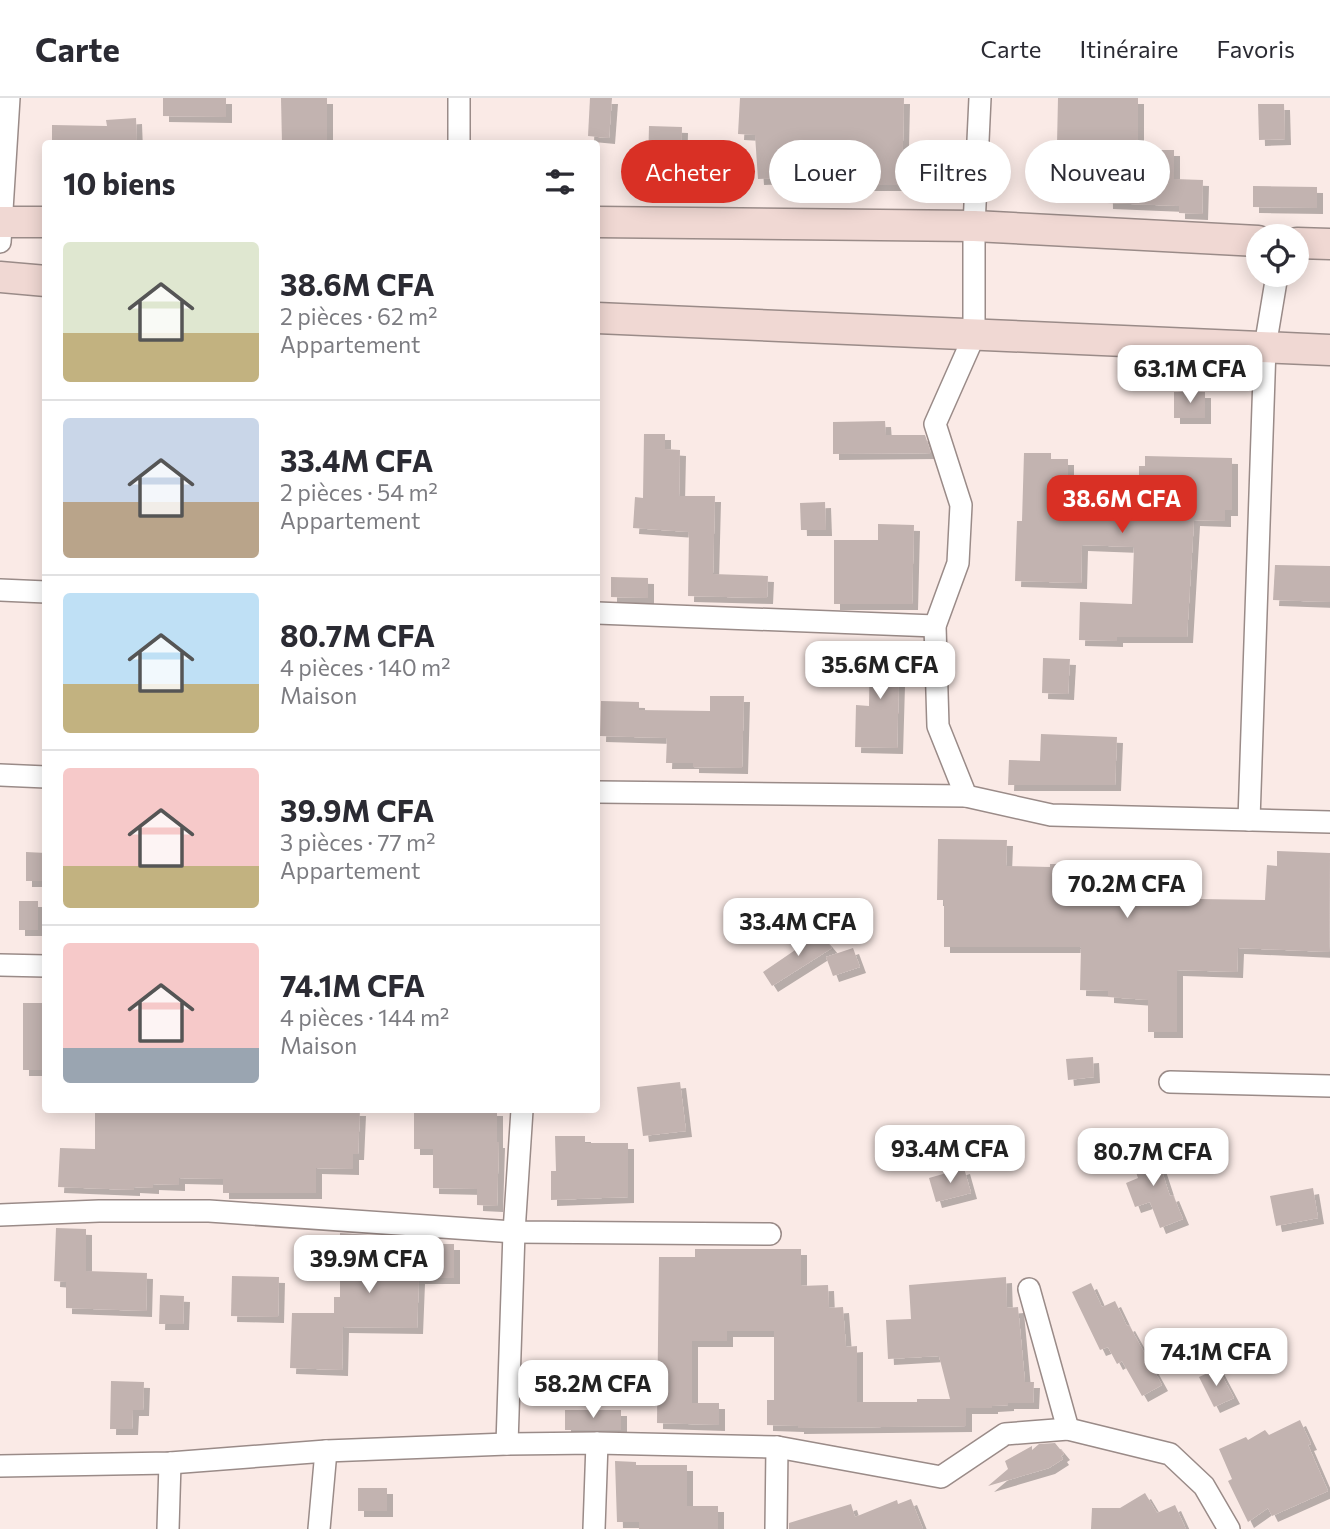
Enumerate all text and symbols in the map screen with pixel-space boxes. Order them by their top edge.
text: Carte [35,28,120,69]
text: Carte [981,34,1042,63]
text: Itinéraire [1080,34,1179,63]
text: Favoris [1217,34,1295,63]
chip: Acheter [621,140,755,203]
chip: Louer [769,140,881,203]
chip: Filtres [895,140,1011,203]
chip: Nouveau [1025,140,1170,203]
icon: filters [541,163,579,201]
text: 10 biens [63,164,176,201]
map controls [1246,224,1309,287]
button: locate [1246,224,1309,287]
text: 38.6M CFA [280,265,434,302]
icon: home [119,270,203,354]
text: 2 pièces · 62 m² [280,302,437,330]
text: Appartement [280,330,421,358]
pin: 63.1M CFA [1110,345,1270,405]
text: 63.1M CFA [1133,354,1247,382]
text: 33.4M CFA [280,441,433,478]
icon: home [119,446,203,530]
pin: 38.6M CFA [1042,476,1202,535]
text: 2 pièces · 54 m² [280,478,438,506]
text: 38.6M CFA [1063,484,1181,512]
text: Appartement [280,506,421,534]
text: 80.7M CFA [280,616,435,653]
icon: home [119,621,203,705]
pin: 35.6M CFA [800,642,960,701]
text: 35.6M CFA [821,650,939,678]
text: 4 pièces · 140 m² [280,653,450,681]
text: Maison [280,681,357,709]
text: 39.9M CFA [280,791,434,828]
icon: home [119,796,203,880]
text: 3 pièces · 77 m² [280,828,435,856]
text: Appartement [280,856,421,884]
pin: 70.2M CFA [1047,860,1207,920]
text: 70.2M CFA [1068,869,1186,897]
pin: 33.4M CFA [718,898,878,958]
text: 33.4M CFA [739,907,857,935]
text: 74.1M CFA [280,966,425,1003]
icon: home [119,971,203,1055]
text: 4 pièces · 144 m² [280,1003,449,1031]
text: Maison [280,1031,357,1059]
pin: 93.4M CFA [870,1126,1030,1185]
pin: 80.7M CFA [1073,1128,1233,1188]
text: 93.4M CFA [891,1134,1009,1162]
text: 80.7M CFA [1094,1137,1212,1165]
pin: 39.9M CFA [289,1236,449,1295]
text: 39.9M CFA [310,1244,428,1272]
pin: 74.1M CFA [1136,1328,1296,1388]
text: 74.1M CFA [1160,1337,1272,1365]
pin: 58.2M CFA [513,1360,673,1420]
text: 58.2M CFA [534,1369,652,1397]

